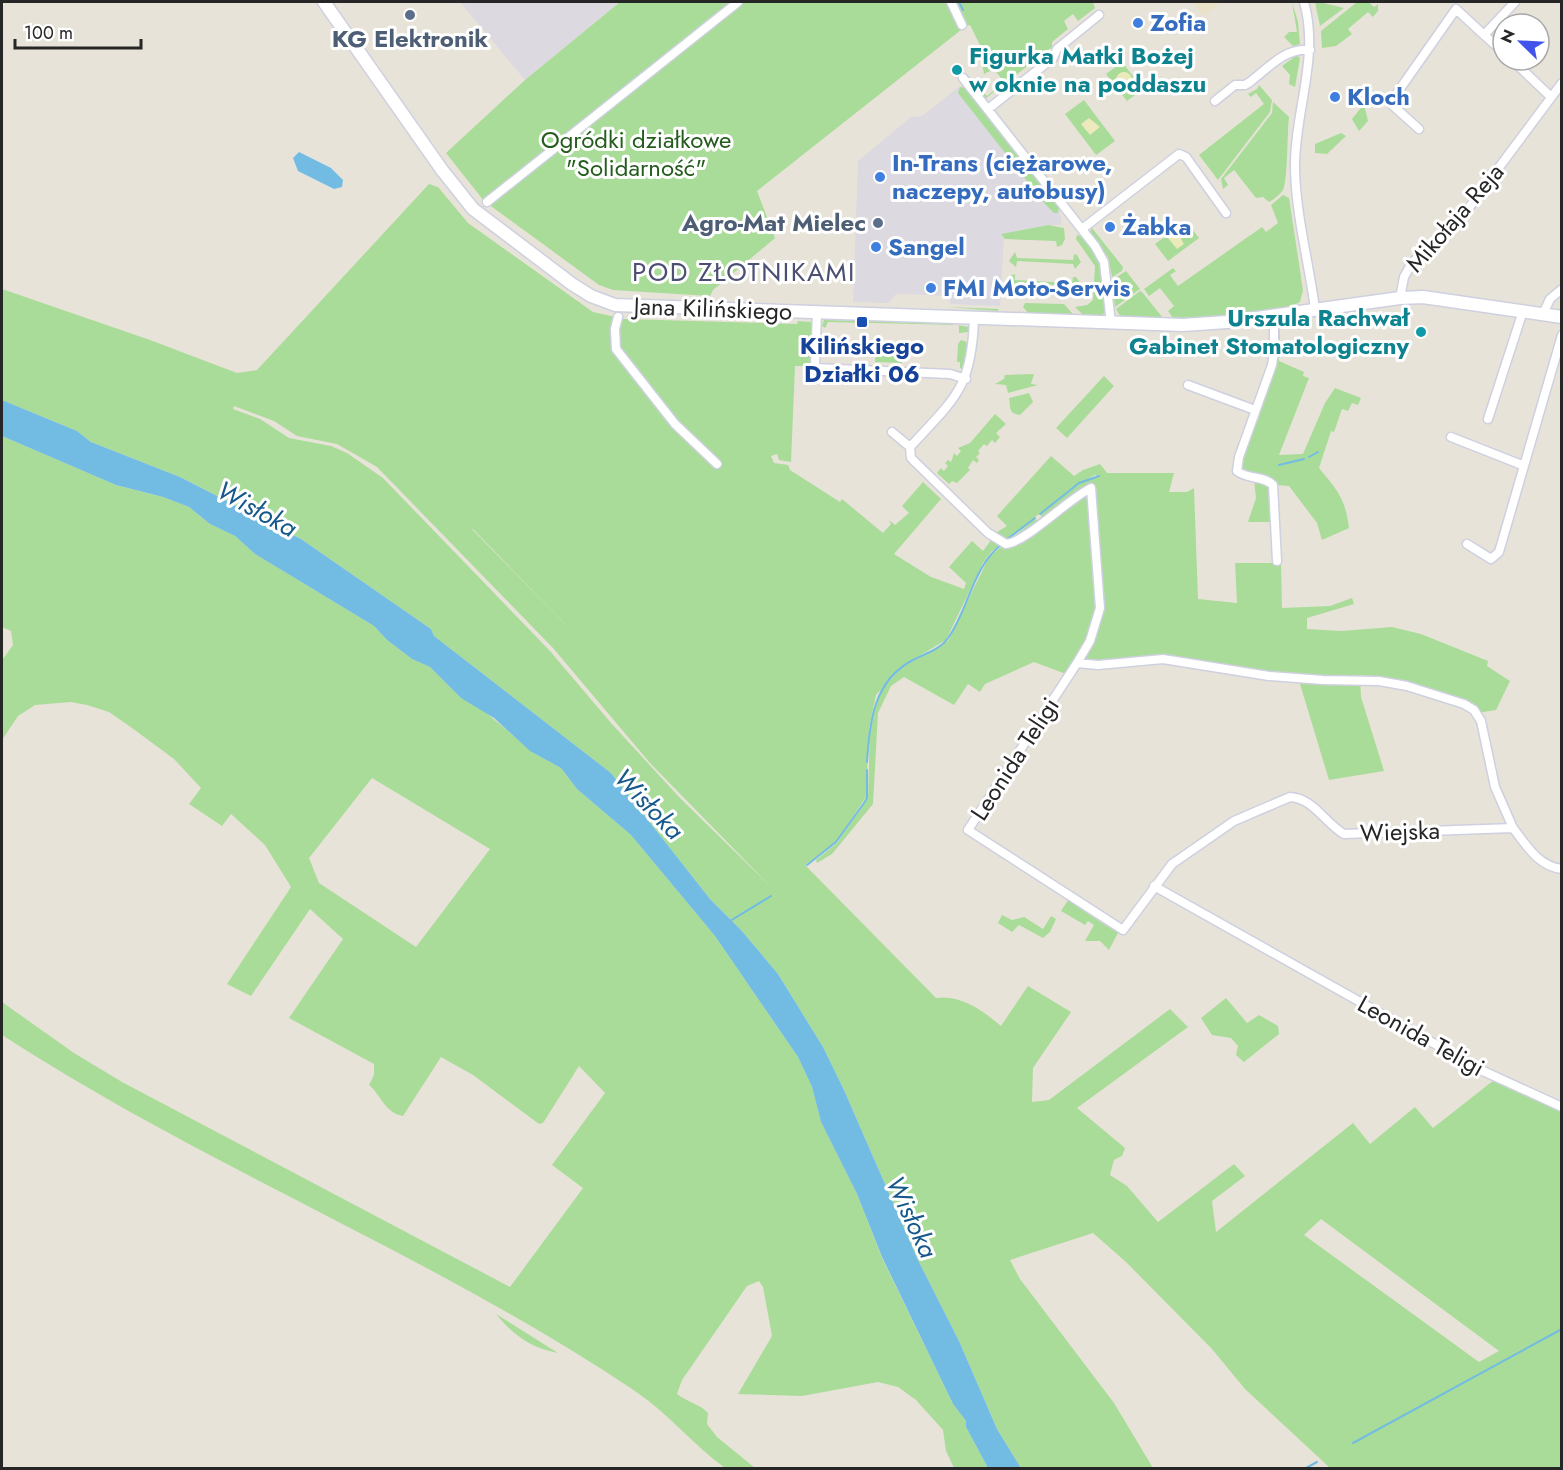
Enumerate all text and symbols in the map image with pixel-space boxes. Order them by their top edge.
place label: Zofia [1150,5,1206,40]
marker: KG Elektronik [403,8,417,22]
scale bar [15,12,141,50]
north arrow [1491,12,1551,72]
marker: Zofia [1131,16,1145,30]
text: 100 m [24,20,73,46]
place label: KG Elektronik [332,21,488,56]
text: N [1495,26,1521,47]
place label: Figurka Matki Bożej w oknie na poddaszu [968,38,1206,101]
marker: Figurka Matki Bożej w oknie na poddaszu [950,63,964,77]
place label: Kloch [1347,79,1410,114]
marker: Kloch [1328,90,1342,104]
park label: Ogródki działkowe "Solidarność" [541,122,731,185]
place label: In-Trans (ciężarowe, naczepy, autobusy) [892,145,1113,208]
street label: Mikołaja Reja [1397,156,1512,280]
marker: In-Trans (ciężarowe, naczepy, autobusy) [873,170,887,184]
place label: Agro-Mat Mielec [681,205,866,240]
place label: Żabka [1122,209,1191,244]
marker: Agro-Mat Mielec [871,216,885,230]
marker: Żabka [1103,220,1117,234]
place label: Sangel [888,229,965,264]
marker: Sangel [869,240,883,254]
district label: POD ZŁOTNIKAMI [632,253,856,291]
place label: FMI Moto-Serwis [943,270,1130,305]
marker: FMI Moto-Serwis [924,281,938,295]
street label: Jana Kilińskiego [630,288,793,329]
place label: Urszula Rachwał Gabinet Stomatologiczny [1129,300,1411,363]
marker: Kilińskiego Działki 06 [855,315,869,329]
marker: Urszula Rachwał Gabinet Stomatologiczny [1414,325,1428,339]
place label: Kilińskiego Działki 06 [800,328,924,391]
water label: Wisłoka [210,471,305,547]
street label: Leonida Teligi [962,690,1067,827]
water label: Wisłoka [605,760,693,849]
street label: Wiejska [1359,813,1441,850]
street label: Leonida Teligi [1351,986,1491,1085]
water label: Wisłoka [876,1170,948,1265]

